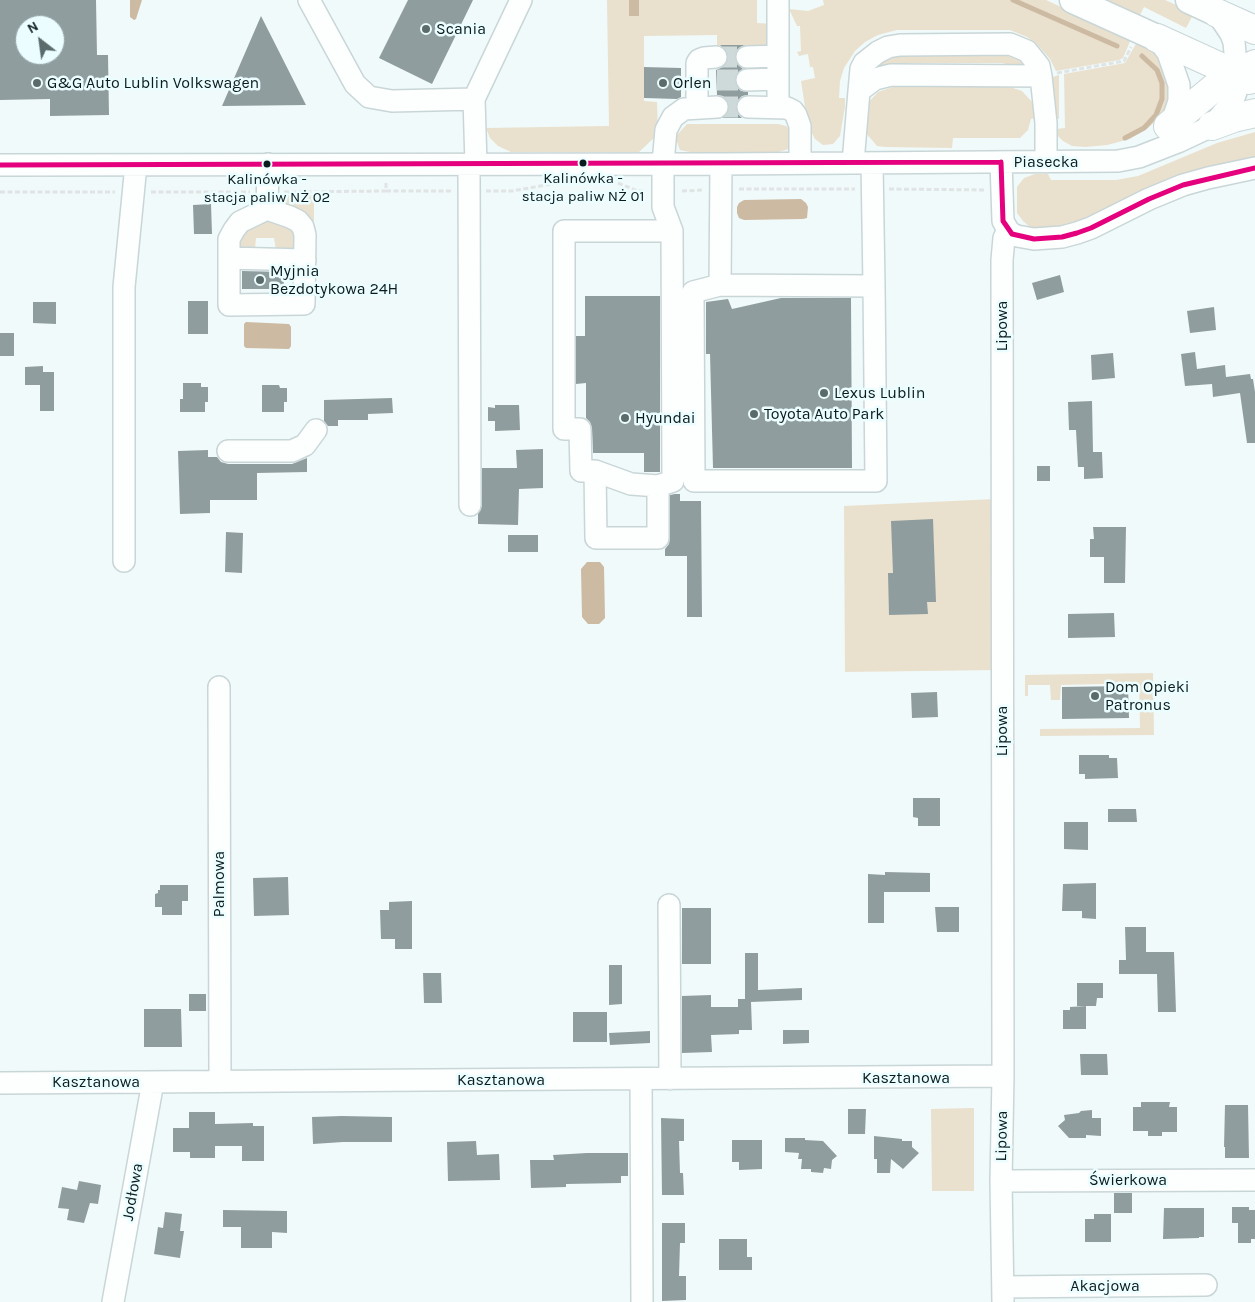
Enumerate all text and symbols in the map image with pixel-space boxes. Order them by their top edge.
north arrow [15,15,65,65]
text: N [24,18,41,37]
place label: Scania [436,19,486,39]
marker: Scania [420,23,432,35]
place label: G&G Auto Lublin Volkswagen [47,73,259,93]
place label: Orlen [673,73,711,93]
marker: G&G Auto Lublin Volkswagen [31,77,43,89]
marker: Orlen [657,77,669,89]
street label: Piasecka [1013,152,1079,172]
marker: Kalinówka - stacja paliw NŻ 01 [578,158,588,168]
marker: Kalinówka - stacja paliw NŻ 02 [262,159,272,169]
place label: Kalinówka - stacja paliw NŻ 01 [522,170,644,205]
place label: Kalinówka - stacja paliw NŻ 02 [204,171,330,206]
place label: Myjnia Bezdotykowa 24H [270,261,398,299]
marker: Myjnia Bezdotykowa 24H [254,274,266,286]
street label: Lipowa [992,301,1012,351]
place label: Lexus Lublin [834,383,925,403]
marker: Lexus Lublin [818,387,830,399]
place label: Toyota Auto Park [764,404,884,424]
place label: Hyundai [635,408,696,428]
marker: Toyota Auto Park [748,408,760,420]
marker: Hyundai [619,412,631,424]
place label: Dom Opieki Patronus [1105,677,1190,715]
marker: Dom Opieki Patronus [1089,690,1101,702]
street label: Lipowa [992,706,1012,756]
street label: Palmowa [209,851,229,917]
street label: Kasztanowa [862,1068,950,1088]
street label: Kasztanowa [457,1070,545,1090]
street label: Kasztanowa [52,1072,140,1092]
street label: Lipowa [992,1110,1012,1162]
street label: Jodłowa [118,1162,148,1222]
street label: Świerkowa [1089,1170,1167,1190]
street label: Akacjowa [1070,1276,1140,1296]

